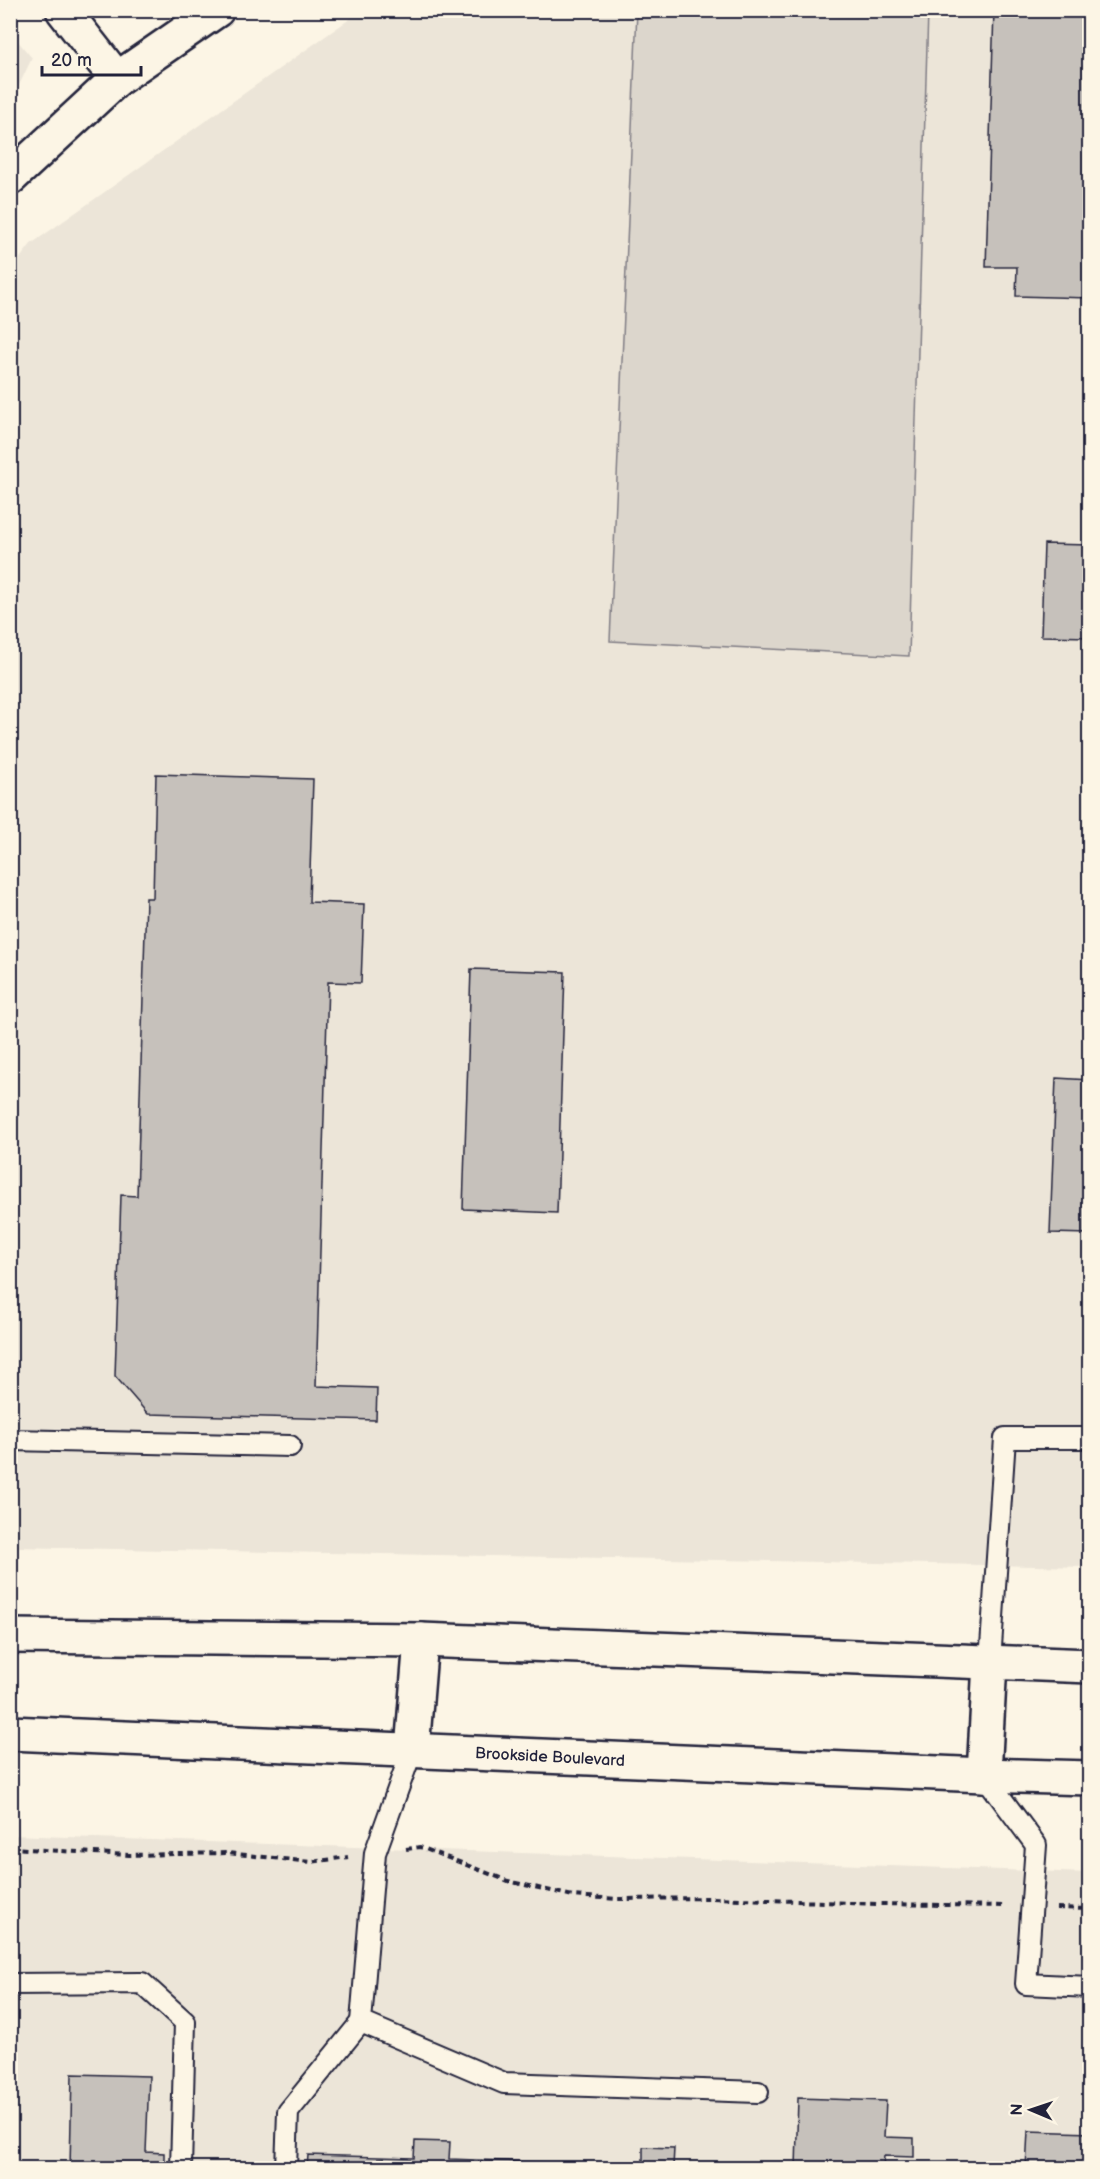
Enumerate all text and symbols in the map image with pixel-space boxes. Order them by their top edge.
scale bar [42,39,141,77]
text: 20 m [51,50,92,71]
street label: Brookside Boulevard [475,1744,625,1771]
north arrow [1001,2080,1061,2140]
text: N [1008,2103,1027,2116]

